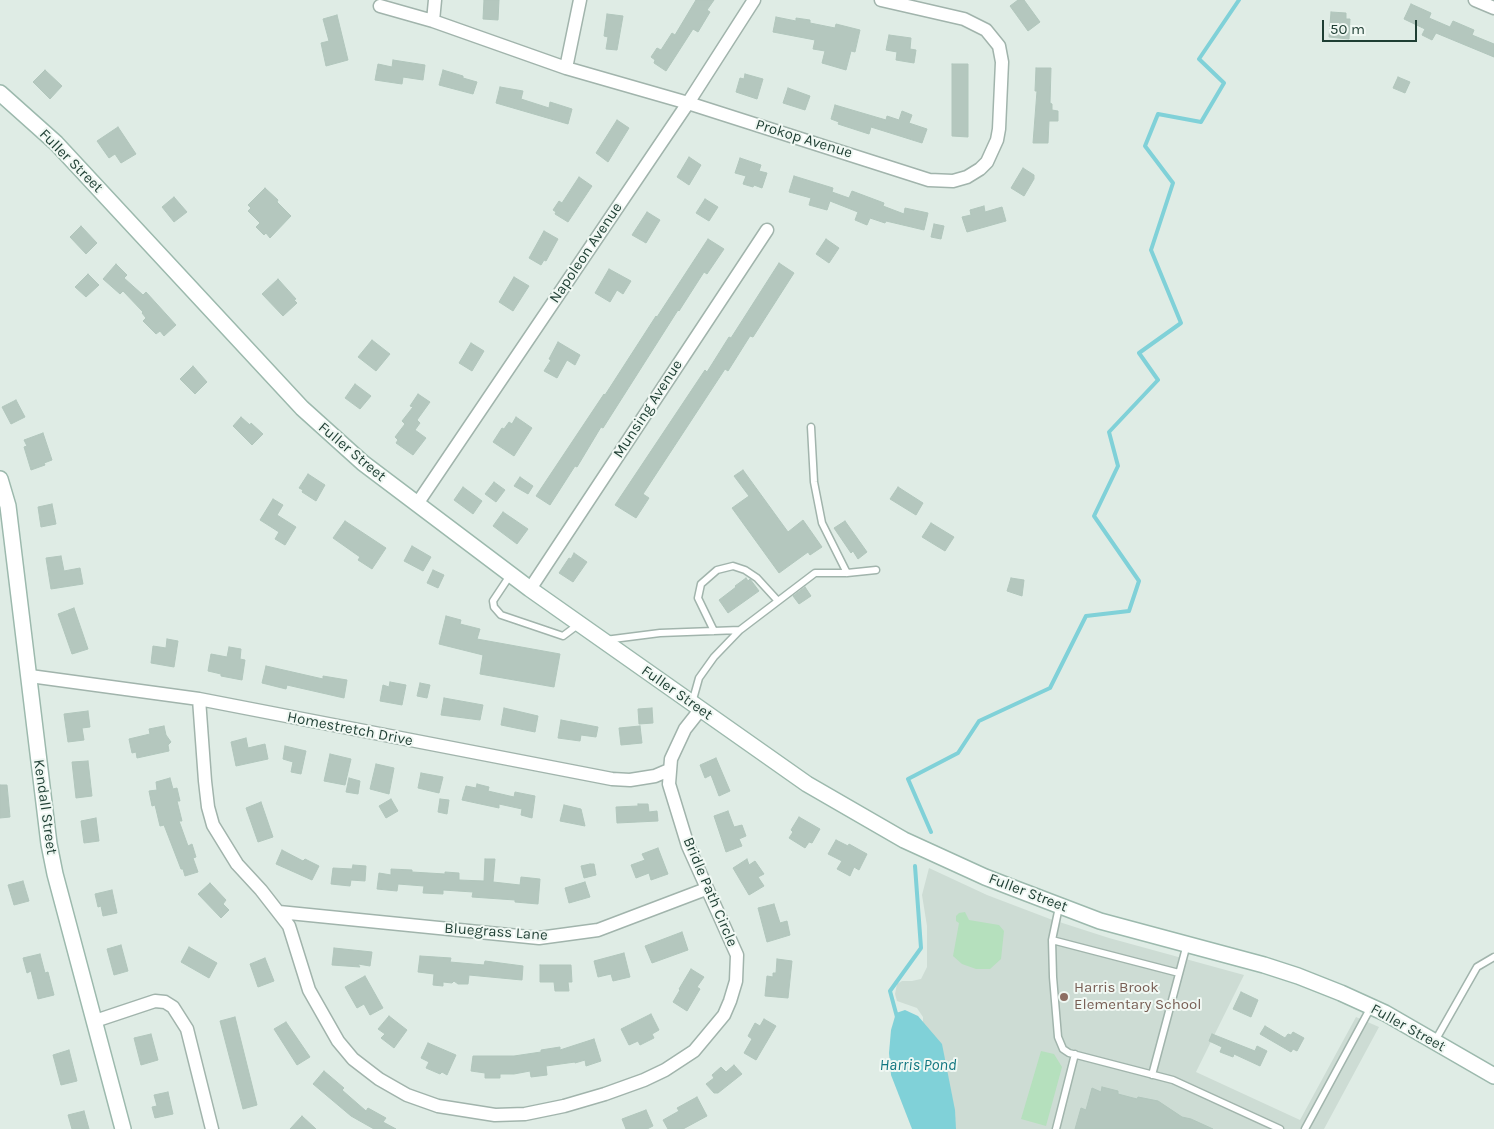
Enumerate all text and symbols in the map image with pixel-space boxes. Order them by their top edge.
scale bar [1324,10,1419,42]
text: 50 m [1330,20,1365,38]
street label: Prokop Avenue [753,116,855,162]
street label: Fuller Street [35,125,107,197]
street label: Napoleon Avenue [546,199,626,307]
street label: Munsing Avenue [610,356,686,462]
street label: Fuller Street [314,418,390,486]
street label: Fuller Street [638,662,716,724]
street label: Homestretch Drive [286,708,414,750]
street label: Kendall Street [29,758,61,856]
street label: Bridle Path Circle [679,835,741,949]
street label: Fuller Street [986,870,1070,916]
street label: Bluegrass Lane [444,919,548,945]
place label: Harris Brook Elementary School [1074,979,1201,1014]
marker: Harris Brook Elementary School [1058,991,1070,1003]
street label: Fuller Street [1367,1000,1449,1056]
water label: Harris Pond [879,1055,957,1075]

